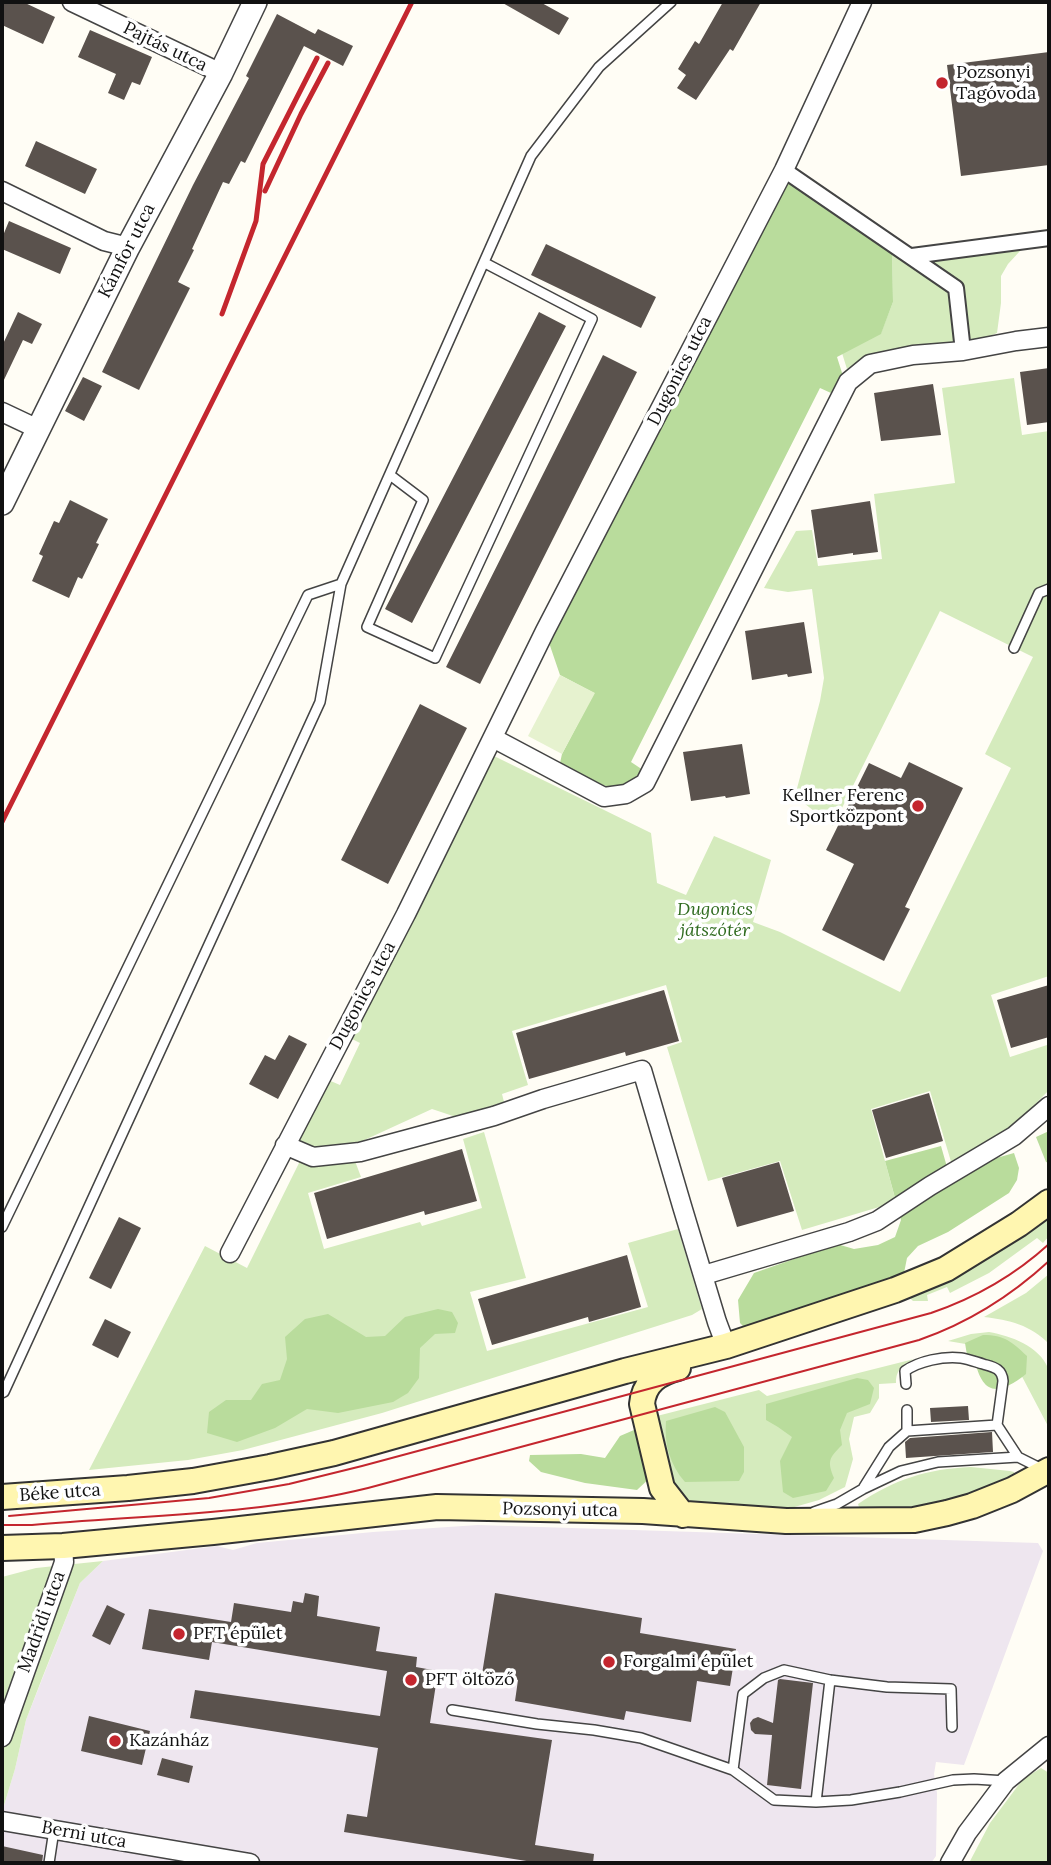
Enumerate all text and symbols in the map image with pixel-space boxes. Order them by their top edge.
street label: Pajtás utca [119,17,211,77]
place label: Pozsonyi Tagóvoda [956,62,1036,104]
marker: Pozsonyi Tagóvoda [934,75,950,91]
street label: Kámfor utca [94,200,160,302]
street label: Dugonics utca [643,313,717,429]
place label: Kellner Ferenc Sportközpont [782,785,904,828]
marker: Kellner Ferenc Sportközpont [910,798,926,814]
park label: Dugonics játszótér [677,899,753,942]
street label: Dugonics utca [325,938,401,1054]
street label: Béke utca [19,1479,101,1507]
street label: Pozsonyi utca [502,1498,618,1522]
street label: Madridi utca [14,1568,70,1676]
place label: PFT épület [193,1623,283,1645]
marker: PFT épület [171,1626,187,1642]
place label: Forgalmi épület [623,1651,754,1673]
marker: Forgalmi épület [601,1654,617,1670]
place label: PFT öltöző [425,1669,514,1691]
marker: PFT öltöző [403,1672,419,1688]
place label: Kazánház [129,1730,209,1752]
marker: Kazánház [107,1733,123,1749]
street label: Berni utca [40,1817,128,1853]

